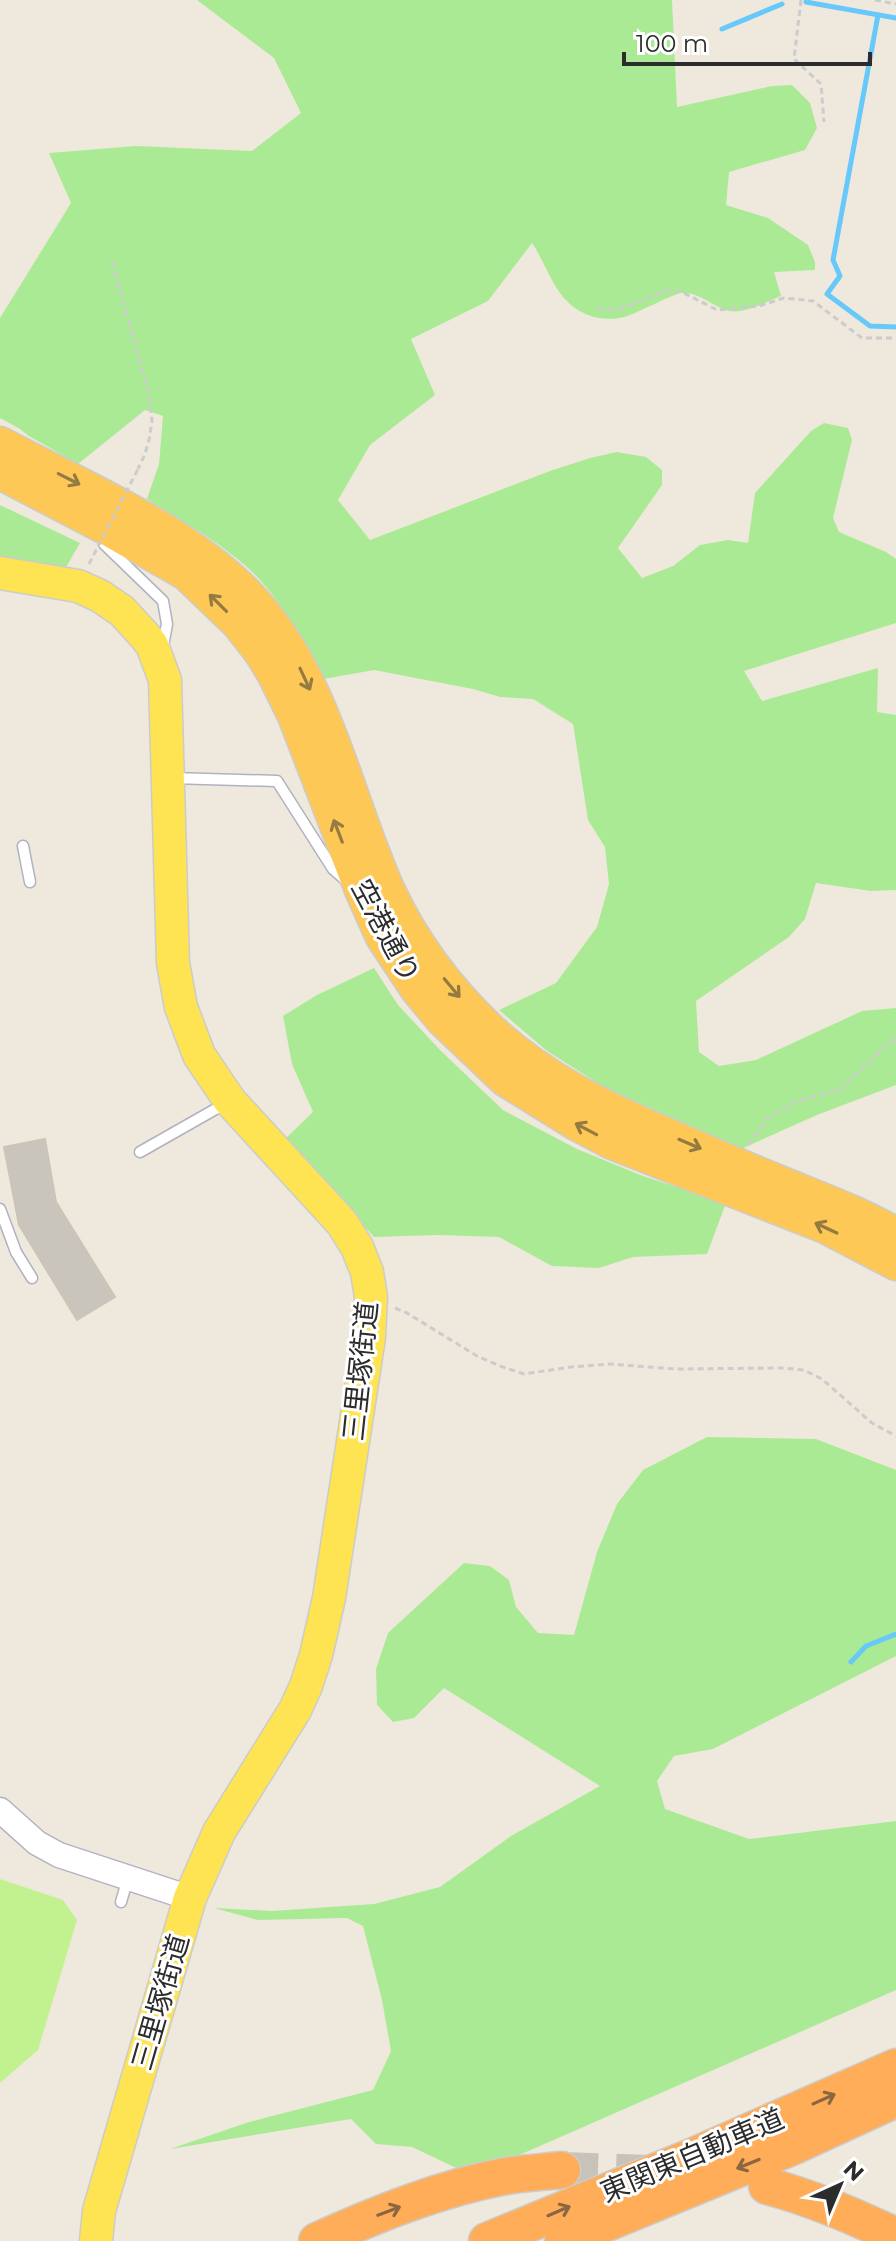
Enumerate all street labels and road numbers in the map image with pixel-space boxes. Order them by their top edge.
street label: 空港通り [345,874,427,988]
street label: 三里塚街道 [336,1300,384,1442]
street label: 三里塚街道 [124,1930,196,2074]
street label: 東関東自動車道 [595,2101,789,2209]

